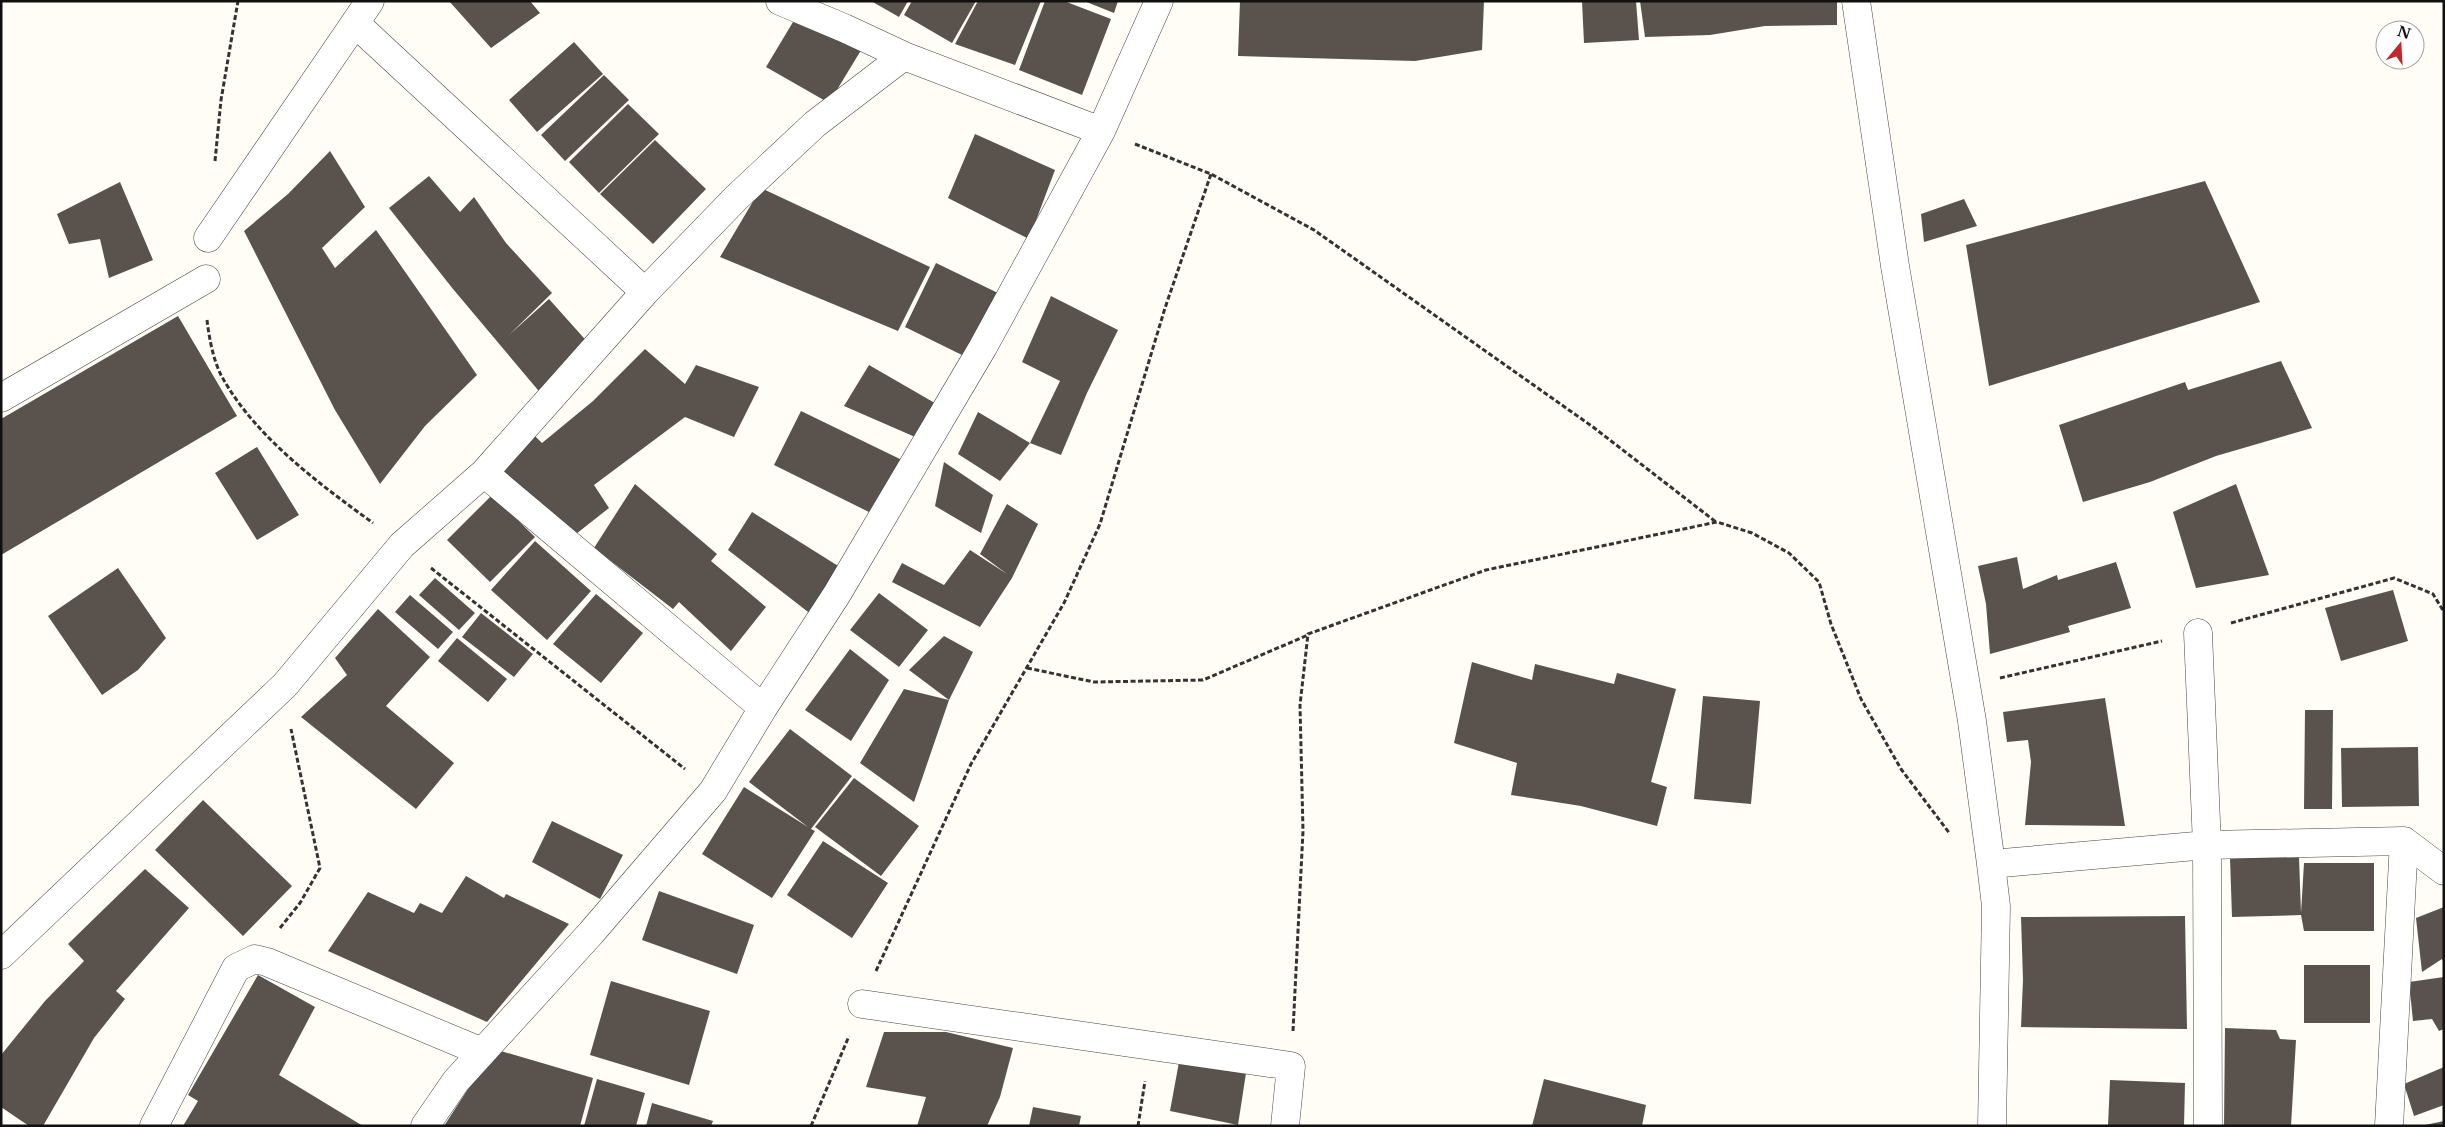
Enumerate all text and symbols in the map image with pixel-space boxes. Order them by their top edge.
north arrow [2375,20,2425,70]
text: N [2395,22,2413,43]

